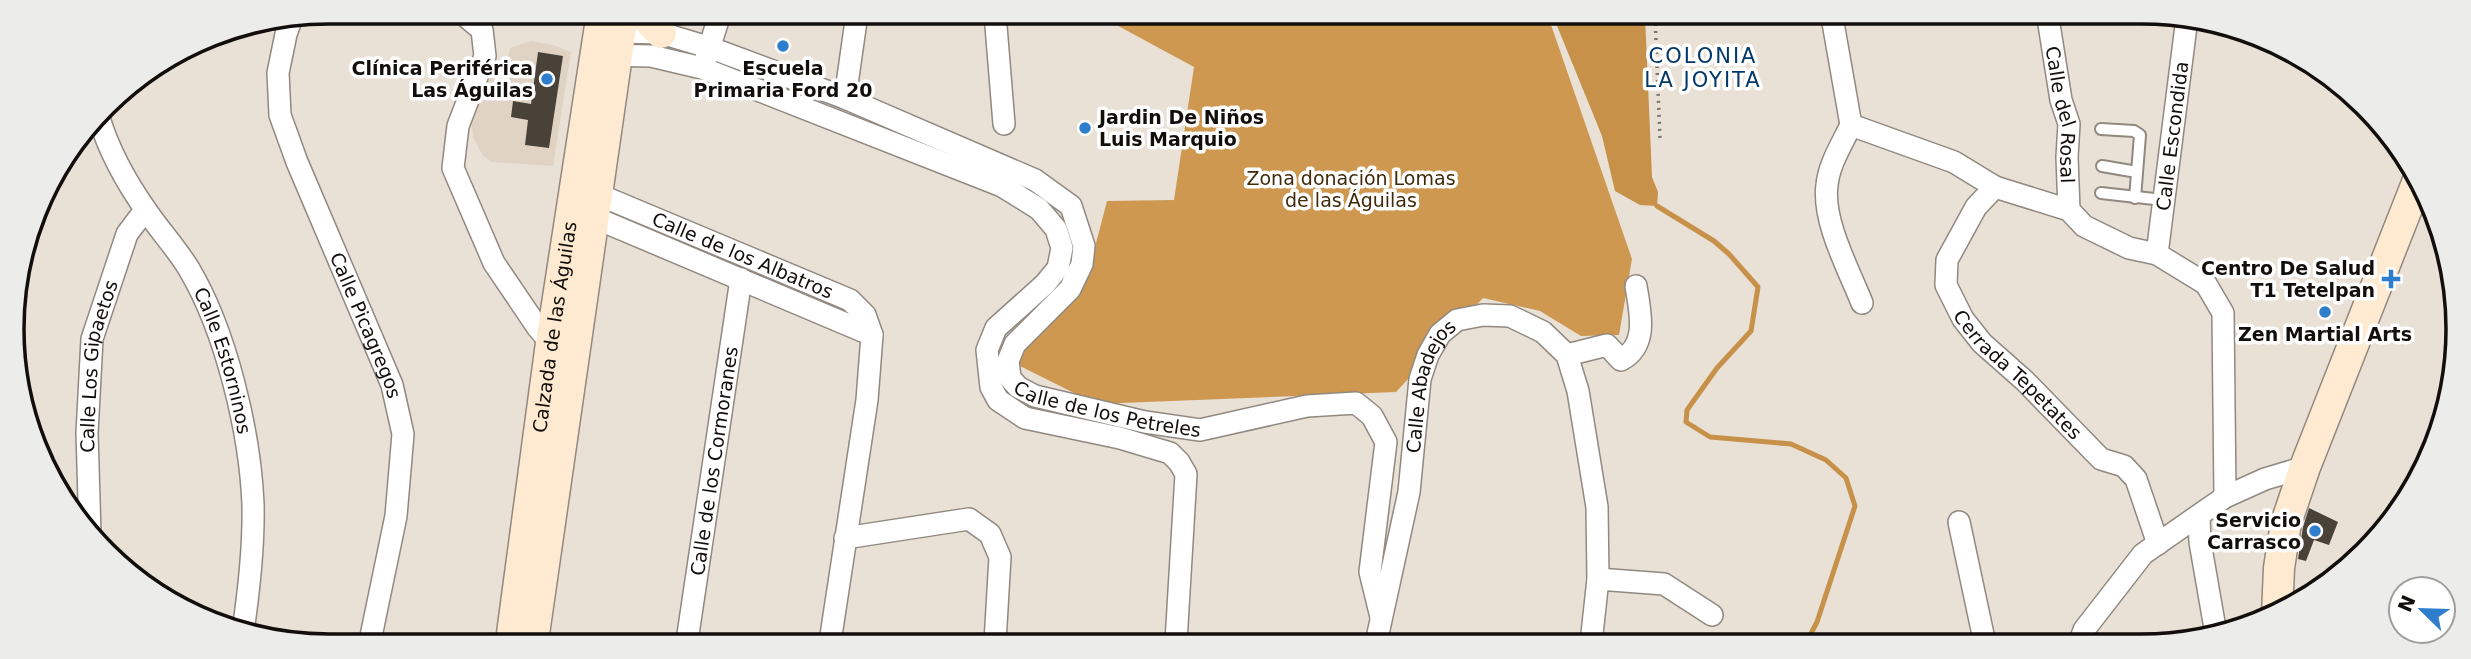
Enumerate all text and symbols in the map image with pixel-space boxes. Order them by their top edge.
marker: Escuela Primaria Ford 20 [775,38,791,54]
district label: COLONIA LA JOYITA [1644,44,1762,92]
street label: Calle del Rosal [2042,44,2080,184]
place label: Clínica Periférica Las Águilas [351,57,533,101]
place label: Escuela Primaria Ford 20 [693,57,873,101]
street label: Calle Escondida [2152,60,2192,212]
marker: Clínica Periférica Las Águilas [539,71,555,87]
place label: Jardin De Niños Luis Marquio [1097,106,1264,150]
marker: Jardin De Niños Luis Marquio [1077,120,1093,136]
park label: Zona donación Lomas de las Águilas [1246,167,1456,211]
street label: Calle de los Albatros [649,207,837,303]
street label: Calzada de las Águilas [528,220,581,434]
street label: Calle Picagregos [326,249,406,400]
place label: Centro De Salud T1 Tetelpan [2201,257,2375,301]
marker: Centro De Salud T1 Tetelpan [2381,269,2401,289]
street label: Calle Los Gipaetos [76,277,122,453]
street label: Calle Estorninos [190,284,256,436]
marker: Zen Martial Arts [2317,304,2333,320]
street label: Cerrada Tepetates [1949,306,2087,444]
street label: Calle Abadejos [1402,315,1460,454]
place label: Zen Martial Arts [2238,323,2412,345]
street label: Calle de los Cormoranes [686,345,742,577]
street label: Calle de los Petreles [1010,376,1203,441]
place label: Servicio Carrasco [2207,509,2301,553]
marker: Servicio Carrasco [2307,523,2323,539]
north arrow [2387,575,2457,645]
text: N [2393,592,2420,615]

